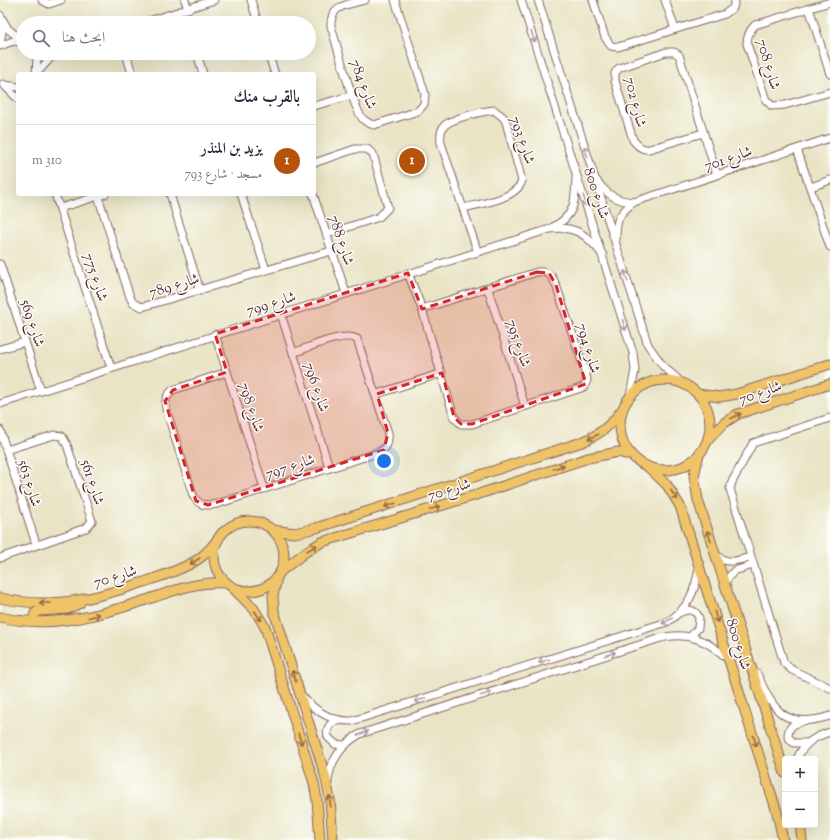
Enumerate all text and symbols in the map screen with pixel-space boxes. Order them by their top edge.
search box [16,16,316,60]
icon: search [30,27,52,49]
text: ابحث هنا [62,28,105,49]
one-way arrow [530,30,537,43]
street label: شارع 708 [749,37,785,93]
street label: شارع 784 [343,57,381,113]
street label: شارع 702 [617,75,651,130]
text: بالقرب منك [234,86,300,110]
street label: شارع 793 [503,114,540,168]
text: يزيد بن المنذر [201,139,262,160]
street label: شارع 701 [702,141,756,178]
pin: 1 [399,146,425,176]
one-way arrow [582,146,589,159]
text: 310 m [32,152,62,170]
text: 1 [285,152,289,170]
street label: شارع 800 [577,165,614,222]
text: مسجد · شارع 793 [184,166,262,184]
one-way arrow [582,194,589,207]
street label: شارع 788 [322,213,359,269]
street label: شارع 775 [76,251,112,305]
street label: شارع 789 [147,269,202,305]
one-way arrow [621,270,629,282]
street label: شارع 799 [244,287,299,323]
street label: شارع 569 [13,296,49,350]
street label: شارع 795 [499,317,535,370]
one-way arrow [621,318,628,331]
street label: شارع 794 [569,321,605,376]
street label: شارع 796 [297,360,333,415]
street label: شارع 70 [736,376,785,412]
street label: شارع 798 [232,380,268,435]
one-way arrow [730,411,742,419]
one-way arrow [587,434,599,441]
street label: شارع 797 [263,450,318,486]
your location [374,451,394,471]
street label: شارع 561 [73,456,109,508]
street label: شارع 563 [10,457,46,510]
one-way arrow [553,463,565,471]
street label: شارع 70 [425,474,474,508]
one-way arrow [670,489,678,501]
one-way arrow [384,502,397,509]
one-way arrow [429,504,442,511]
one-way arrow [705,529,712,542]
one-way arrow [306,544,318,552]
one-way arrow [190,557,201,565]
street label: شارع 70 [91,561,140,595]
one-way arrow [39,599,52,607]
one-way arrow [254,610,262,621]
one-way arrow [713,611,720,624]
one-way arrow [87,612,100,619]
street label: شارع 800 [719,616,755,673]
one-way arrow [662,618,674,625]
one-way arrow [604,650,616,658]
one-way arrow [537,658,550,665]
one-way arrow [290,670,297,683]
one-way arrow [480,689,492,697]
one-way arrow [413,697,426,704]
one-way arrow [356,729,368,737]
one-way arrow [297,732,304,745]
one-way arrow [752,735,759,748]
map controls [782,756,818,828]
button: + [782,756,818,792]
button: − [782,792,818,828]
one-way arrow [326,795,334,808]

